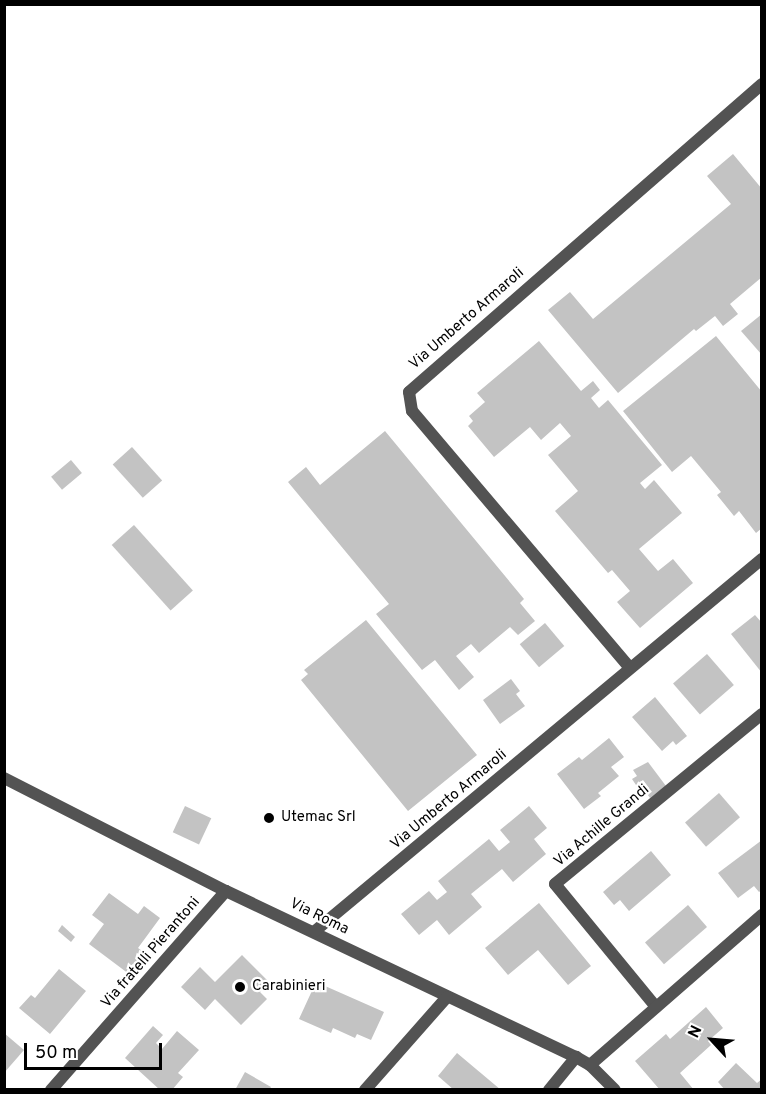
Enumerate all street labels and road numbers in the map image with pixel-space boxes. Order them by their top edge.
street label: Via Umberto Armaroli [406,264,528,374]
street label: Via Umberto Armaroli [387,746,511,854]
street label: Via Achille Grandi [551,781,653,871]
street label: Via fratelli Pierantoni [98,894,204,1012]
street label: Via Roma [286,895,352,939]

